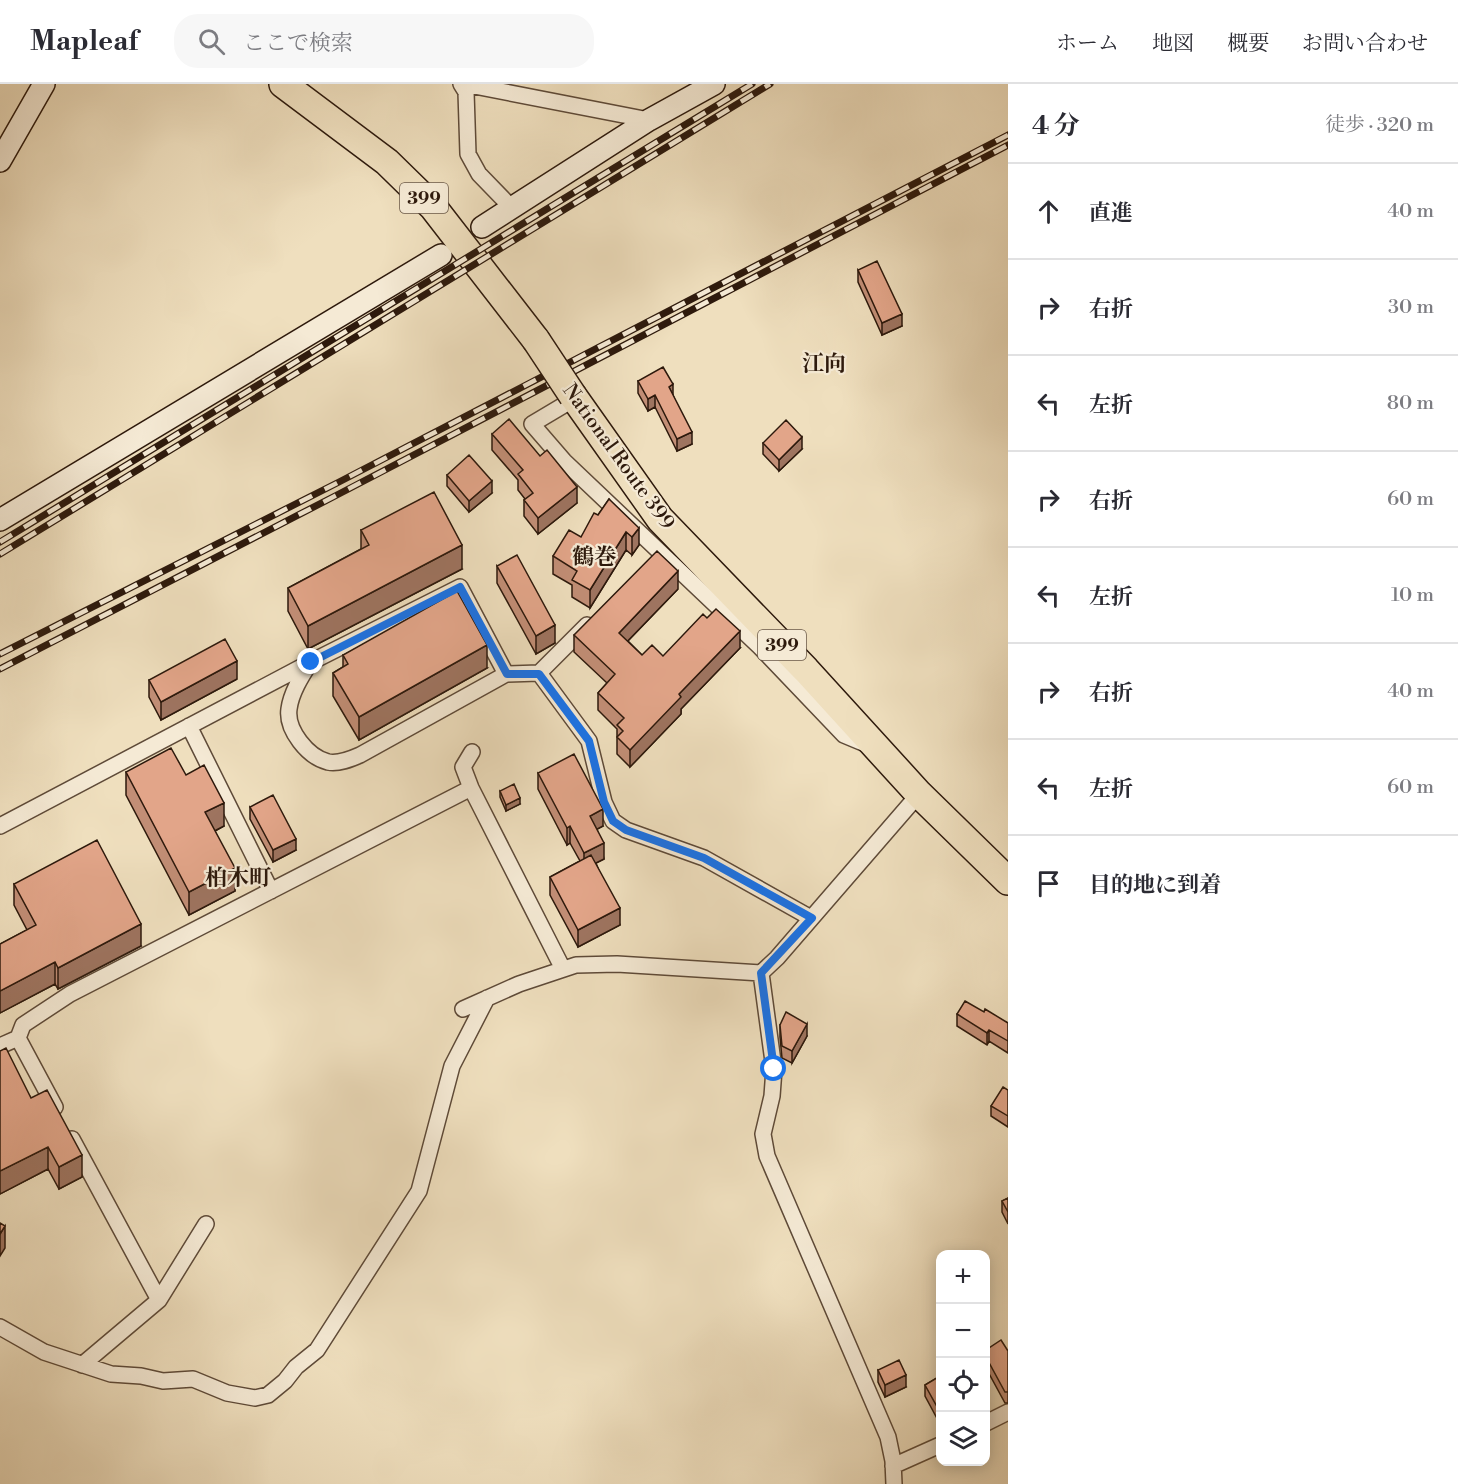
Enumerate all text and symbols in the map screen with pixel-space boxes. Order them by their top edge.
search box [174,14,594,68]
text: Mapleaf [30,24,138,59]
icon: search [195,25,228,58]
text: ここで検索 [243,30,353,57]
text: ホーム [1056,31,1119,57]
text: 地図 [1152,31,1194,57]
text: 概要 [1227,31,1269,57]
text: お問い合わせ [1302,31,1428,57]
text: 4 分 [1032,110,1080,142]
text: 徒歩 · 320 m [1325,113,1434,138]
road number: 399 [400,183,448,213]
icon: ahead [1032,195,1065,228]
text: 40 m [1387,199,1434,224]
text: 直進 [1089,200,1133,227]
icon: right [1032,291,1065,324]
text: 30 m [1388,295,1434,320]
text: 右折 [1089,296,1133,323]
district label: 江向 [802,351,846,378]
street label: National Route 399 [557,379,679,535]
icon: left [1032,387,1065,420]
text: 80 m [1387,391,1434,416]
text: 左折 [1089,392,1133,419]
icon: right [1032,483,1065,516]
text: 60 m [1387,487,1434,512]
text: 右折 [1089,488,1133,515]
district label: 鶴巻 [572,544,617,571]
icon: left [1032,579,1065,612]
text: 10 m [1391,583,1434,608]
text: 左折 [1089,584,1133,611]
road number: 399 [758,630,806,660]
route end [297,648,323,674]
icon: right [1032,675,1065,708]
text: 40 m [1387,679,1434,704]
text: 右折 [1089,680,1133,707]
icon: left [1032,771,1065,804]
text: 60 m [1387,775,1434,800]
text: 左折 [1089,776,1133,803]
district label: 柏木町 [205,865,271,892]
icon: arrive [1032,867,1065,900]
text: 目的地に到着 [1089,872,1221,899]
route start [760,1055,786,1081]
map controls [936,1250,990,1466]
button: + [936,1250,990,1304]
button: − [936,1304,990,1358]
button: locate [936,1358,990,1412]
button: layers [936,1412,990,1466]

